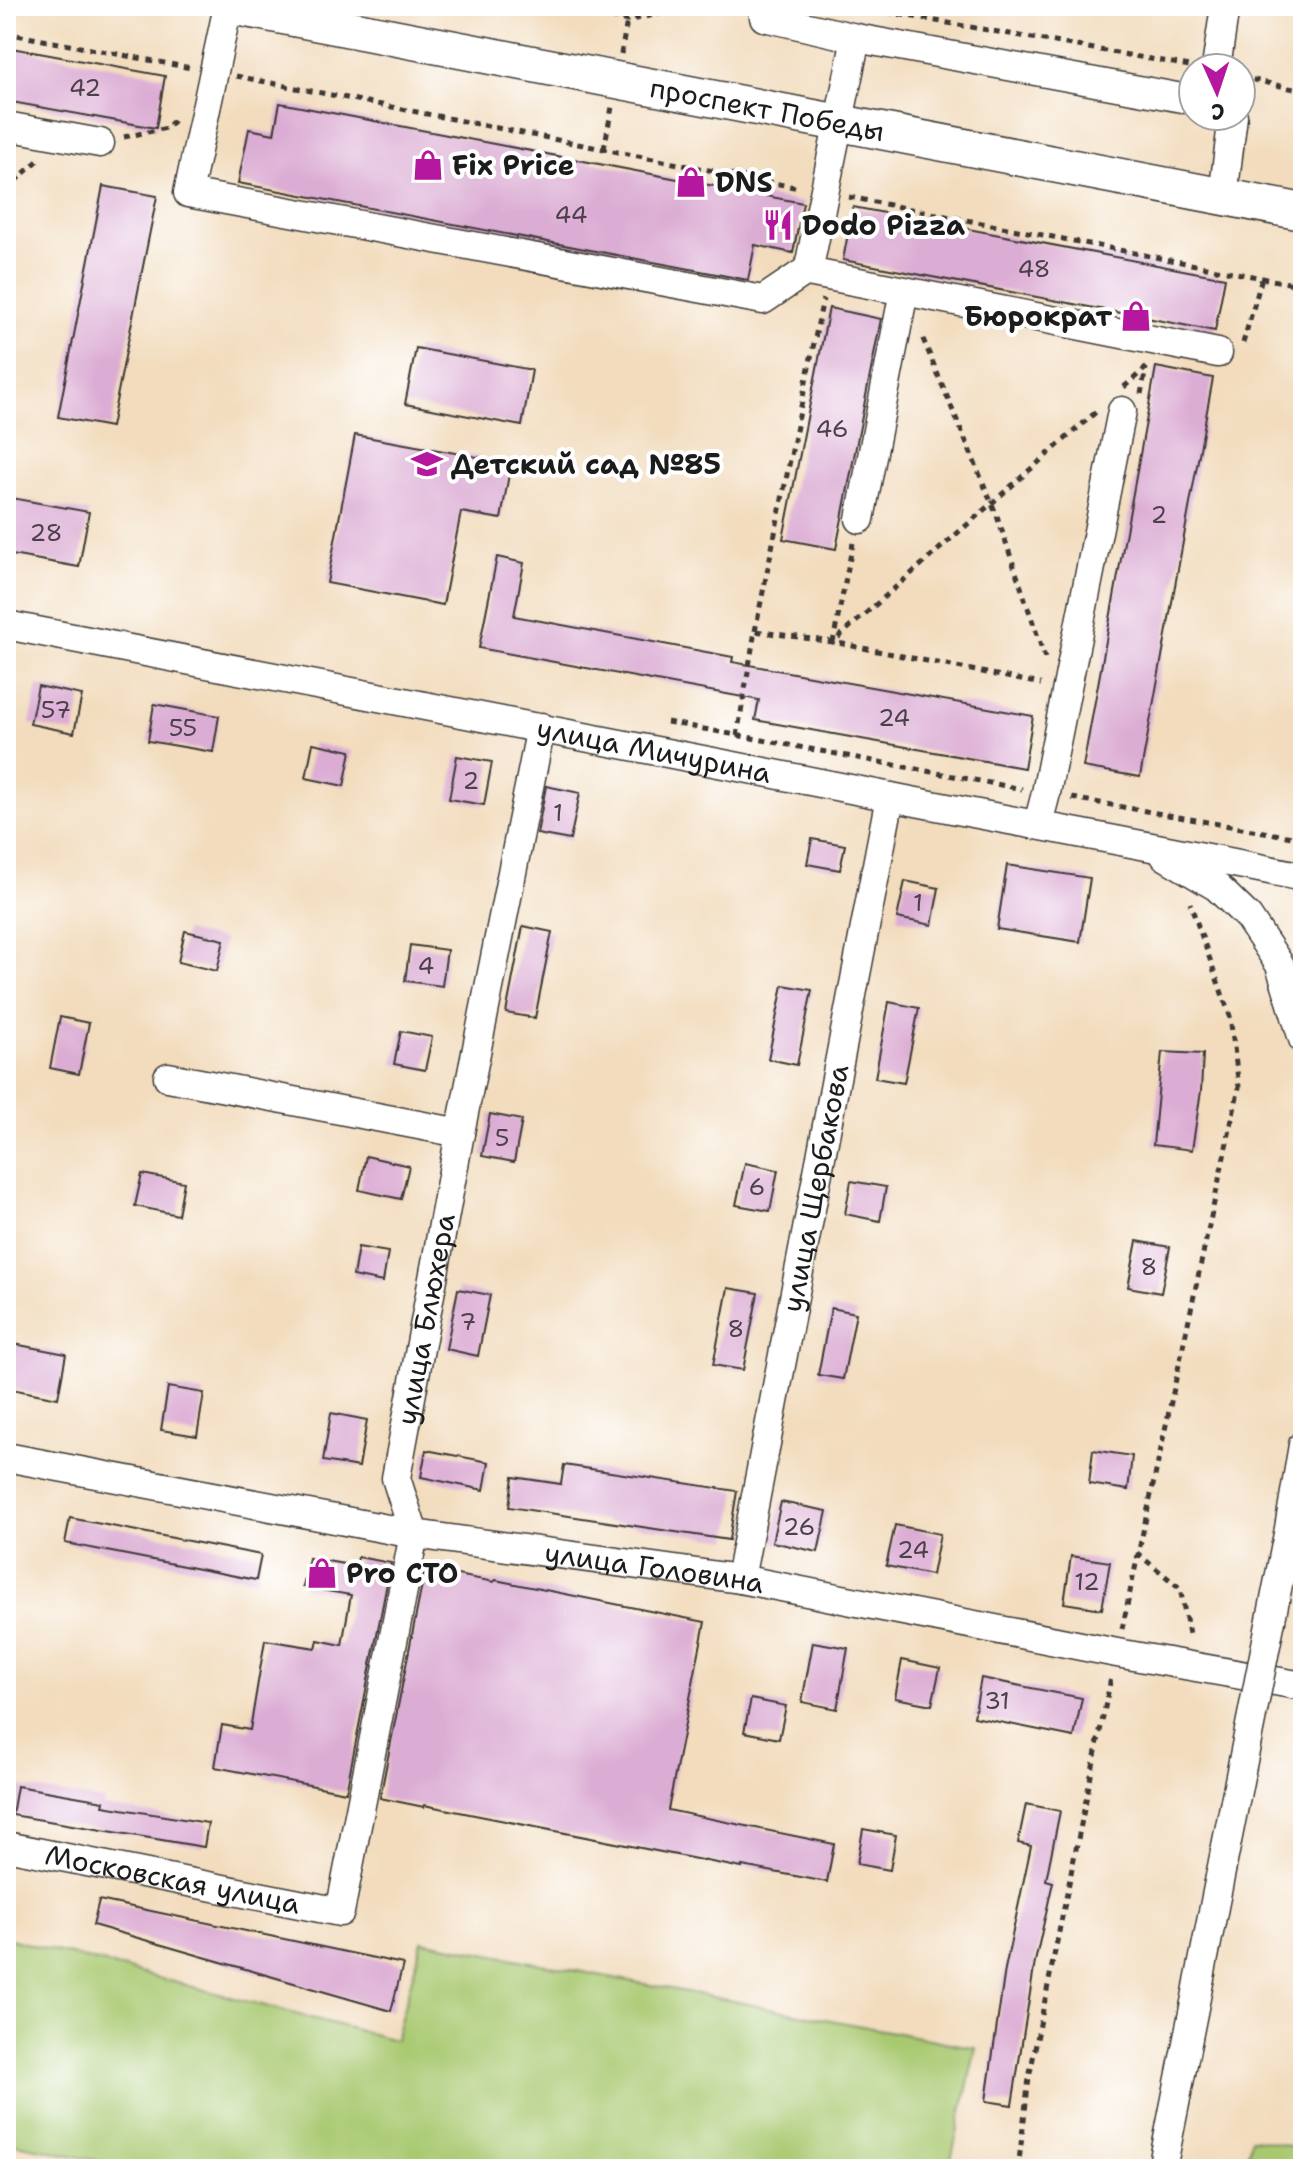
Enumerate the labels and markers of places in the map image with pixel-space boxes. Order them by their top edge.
place label: Fix Price [452,146,575,184]
shop icon: Fix Price [411,148,445,182]
place label: DNS [715,163,772,201]
shop icon: DNS [674,165,708,199]
place label: Dodo Pizza [802,206,965,244]
restaurant icon: Dodo Pizza [761,208,795,242]
place label: Бюрократ [964,297,1112,335]
shop icon: Бюрократ [1119,299,1153,333]
place label: Детский сад №85 [451,445,721,483]
school or university icon: Детский сад №85 [410,447,444,481]
place label: Pro СТО [346,1554,459,1592]
shop icon: Pro СТО [305,1556,339,1590]

